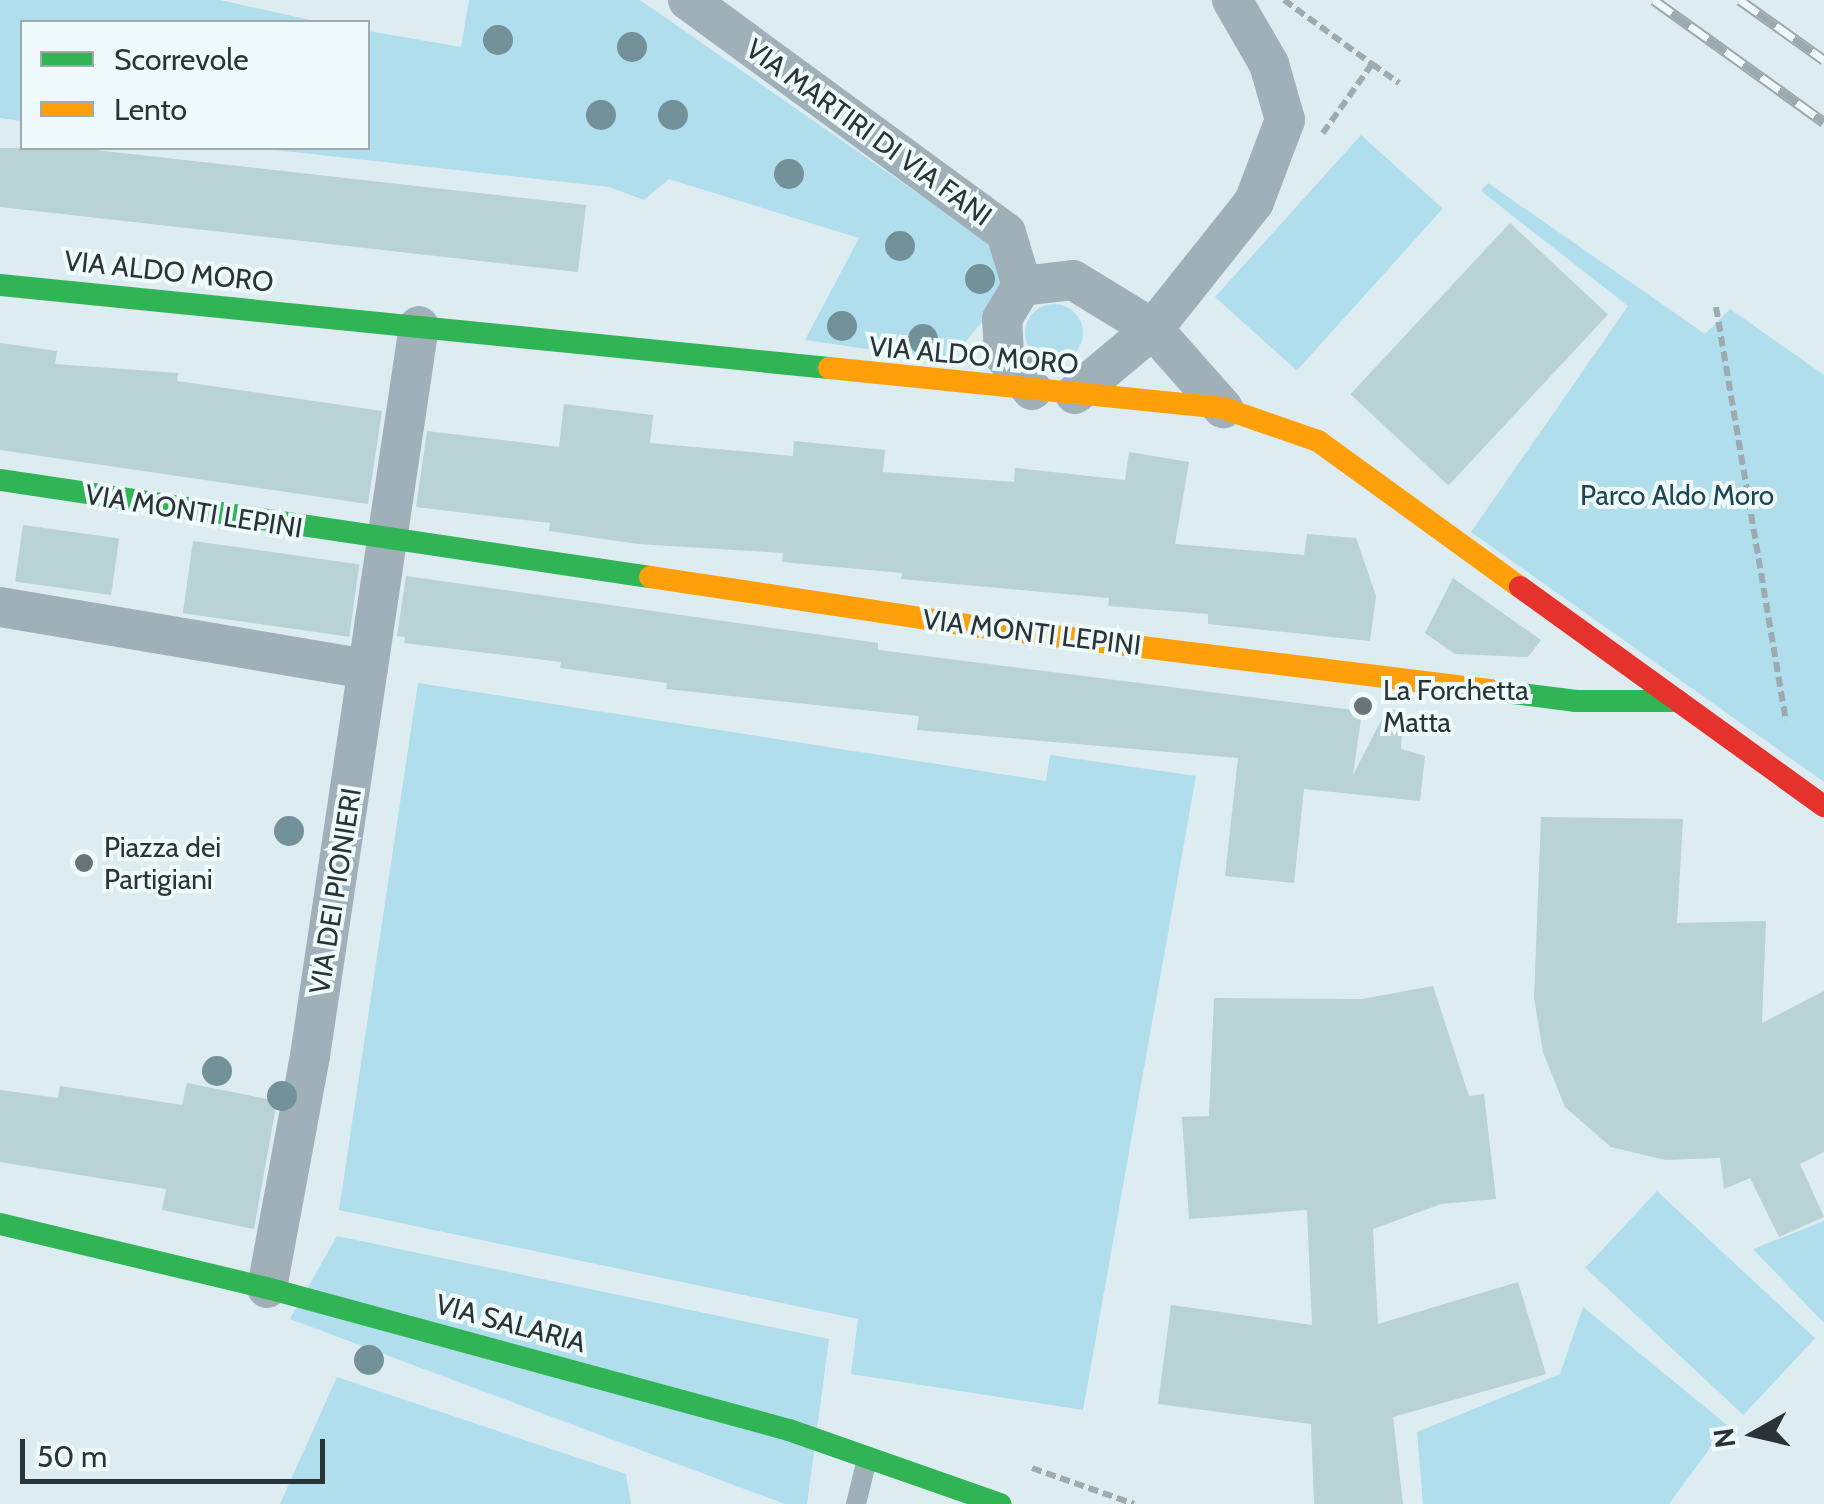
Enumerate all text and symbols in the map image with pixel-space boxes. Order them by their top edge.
legend [20,20,370,150]
street label: VIA MARTIRI DI VIA FANI [740,32,998,232]
text: Scorrevole [114,41,249,78]
text: Lento [114,91,187,128]
street label: VIA ALDO MORO [63,243,275,299]
street label: VIA ALDO MORO [868,329,1080,381]
street label: VIA MONTI LEPINI [83,477,305,545]
park label: Parco Aldo Moro [1580,478,1774,512]
street label: VIA MONTI LEPINI [921,602,1143,662]
place label: La Forchetta Matta [1383,673,1529,739]
marker: La Forchetta Matta [1352,695,1374,717]
street label: VIA DEI PIONIERI [302,786,368,996]
place label: Piazza dei Partigiani [104,830,221,896]
marker: Piazza dei Partigiani [73,852,95,874]
street label: VIA SALARIA [432,1287,590,1359]
north arrow [1704,1384,1804,1484]
scale bar [25,1419,330,1481]
text: N [1706,1426,1743,1450]
text: 50 m [37,1438,107,1475]

